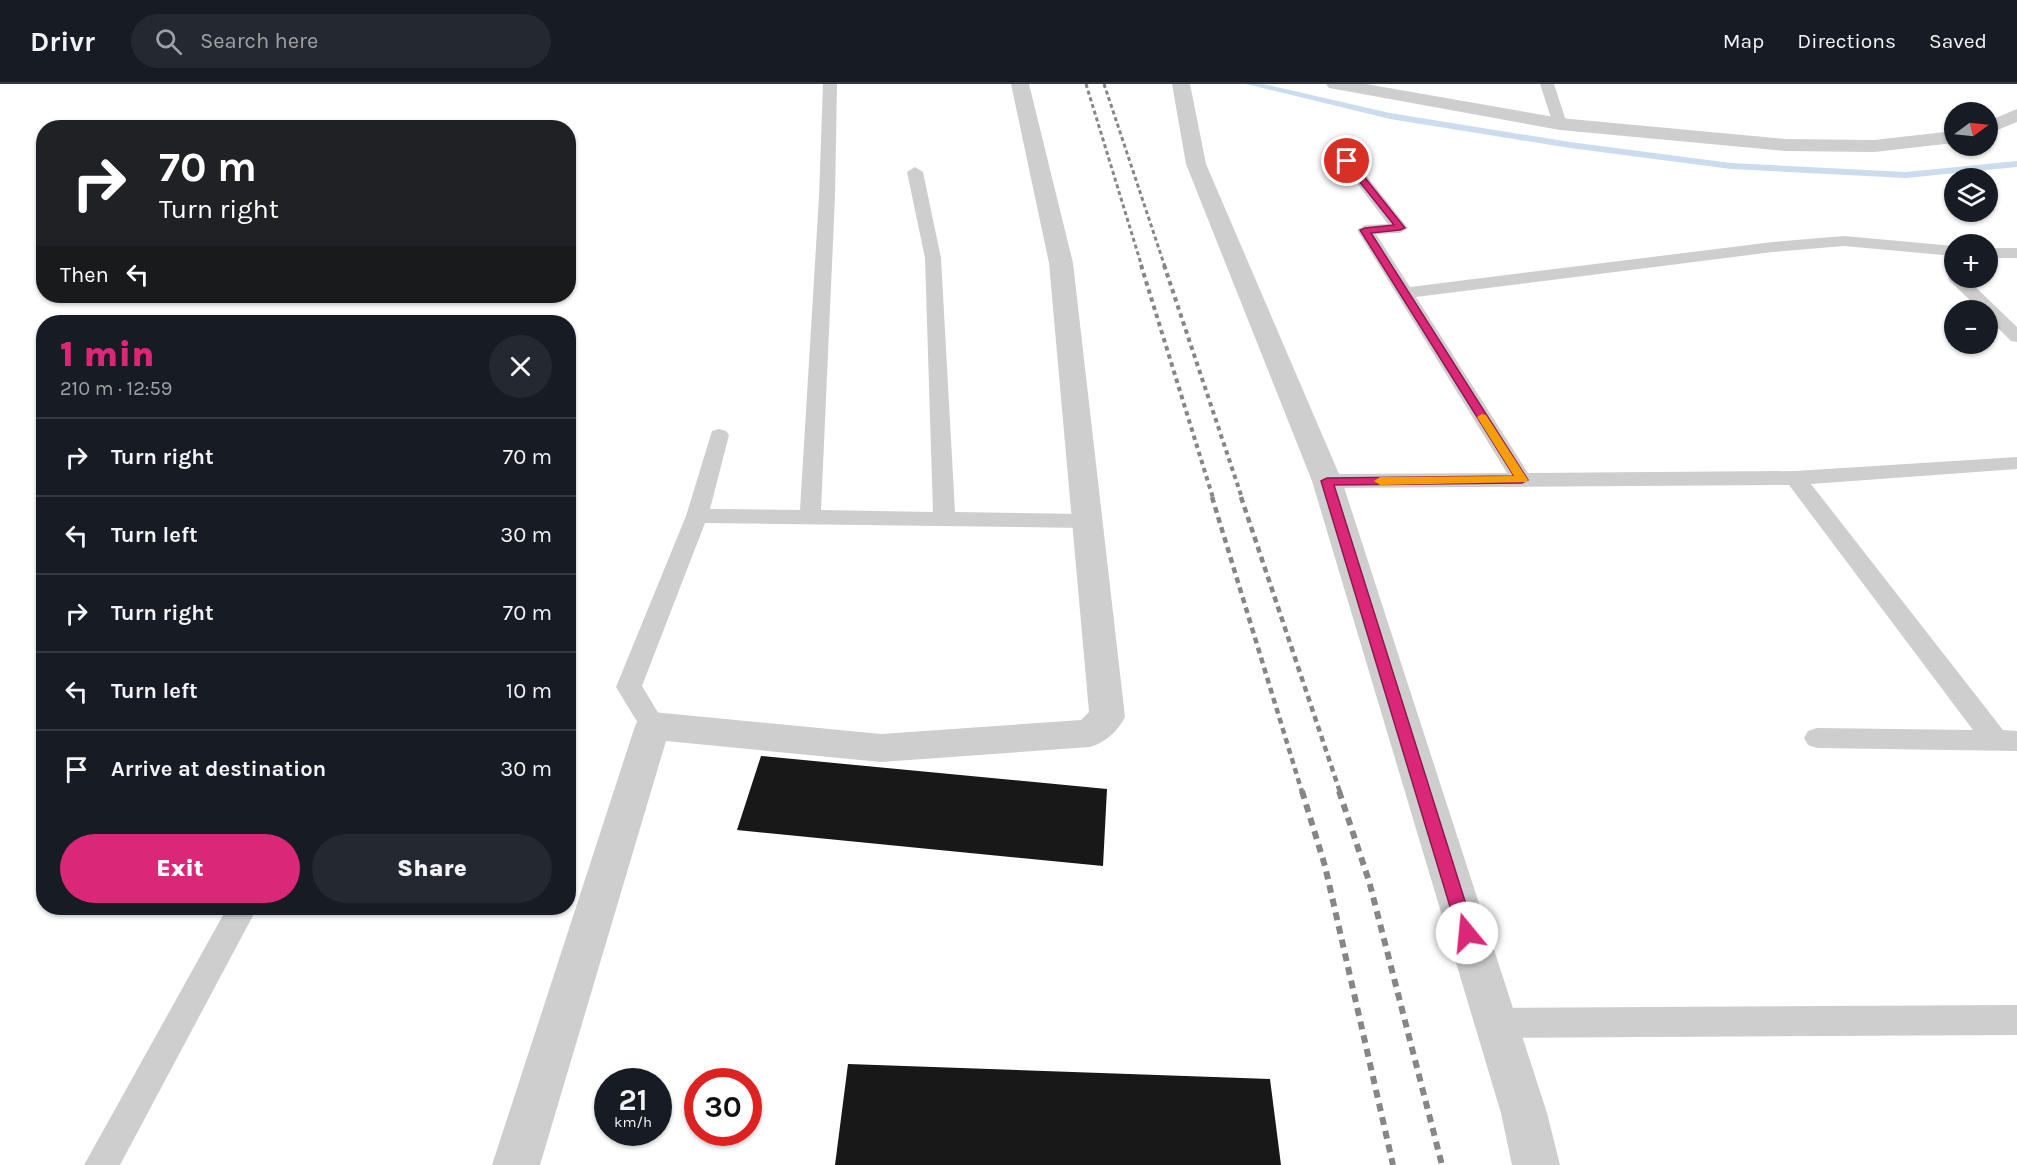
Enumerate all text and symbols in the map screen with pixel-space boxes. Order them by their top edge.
search box [131,14,551,68]
text: Drivr [30,25,95,58]
icon: search [152,25,185,58]
text: Search here [200,28,318,54]
text: Map [1723,29,1764,53]
text: Directions [1797,29,1896,53]
text: Saved [1929,29,1987,53]
north arrow [1944,102,1998,156]
map controls [1944,102,1998,354]
pin [1321,135,1372,186]
text: 70 m [159,142,257,192]
icon: right [60,144,138,222]
icon: arrive [1330,144,1363,177]
button: layers [1944,168,1998,222]
text: Turn right [159,193,279,225]
button: + [1944,234,1998,288]
icon: left [121,258,154,291]
text: Then [60,262,109,288]
button: − [1944,300,1998,354]
text: 1 min [60,333,154,375]
button: close [489,335,552,398]
text: 210 m · 12:59 [60,377,172,400]
icon: right [60,441,93,474]
text: Turn right [111,444,214,470]
text: 70 m [503,444,552,470]
icon: left [60,519,93,552]
text: Turn left [111,522,198,548]
text: 30 m [500,522,552,548]
icon: right [60,597,93,630]
text: Turn right [111,600,214,626]
text: 70 m [503,600,552,626]
icon: left [60,675,93,708]
text: Turn left [111,678,198,704]
text: 10 m [506,678,552,704]
icon: arrive [60,753,93,786]
text: Arrive at destination [111,756,326,782]
text: 30 m [500,756,552,782]
button: Exit [60,834,300,903]
button: Share [312,834,552,903]
position arrow [1435,901,1499,965]
speed limit sign: 30 [684,1068,762,1146]
text: 21 [619,1082,647,1118]
text: km/h [614,1113,652,1131]

